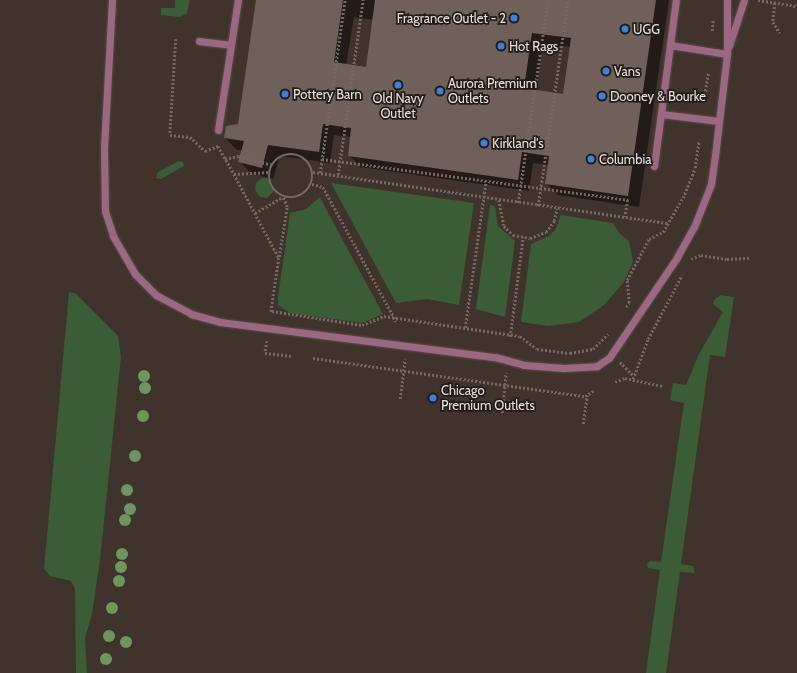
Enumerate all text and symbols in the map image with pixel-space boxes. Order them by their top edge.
place label: Fragrance Outlet - 2 [397,10,506,26]
marker: Fragrance Outlet - 2 [509,13,519,23]
place label: UGG [633,21,660,37]
marker: UGG [620,24,630,34]
place label: Hot Rags [509,38,558,54]
marker: Hot Rags [496,41,506,51]
place label: Vans [614,63,640,79]
marker: Vans [601,66,611,76]
place label: Aurora Premium Outlets [448,76,537,107]
marker: Old Navy Outlet [393,80,403,90]
place label: Pottery Barn [293,86,362,102]
marker: Aurora Premium Outlets [435,86,445,96]
place label: Dooney & Bourke [610,88,706,104]
marker: Pottery Barn [280,89,290,99]
place label: Old Navy Outlet [372,91,424,122]
marker: Dooney & Bourke [597,91,607,101]
place label: Kirkland's [492,135,544,151]
marker: Kirkland's [479,138,489,148]
place label: Columbia [599,151,651,167]
marker: Columbia [586,154,596,164]
place label: Chicago Premium Outlets [441,383,535,414]
marker: Chicago Premium Outlets [428,393,438,403]

